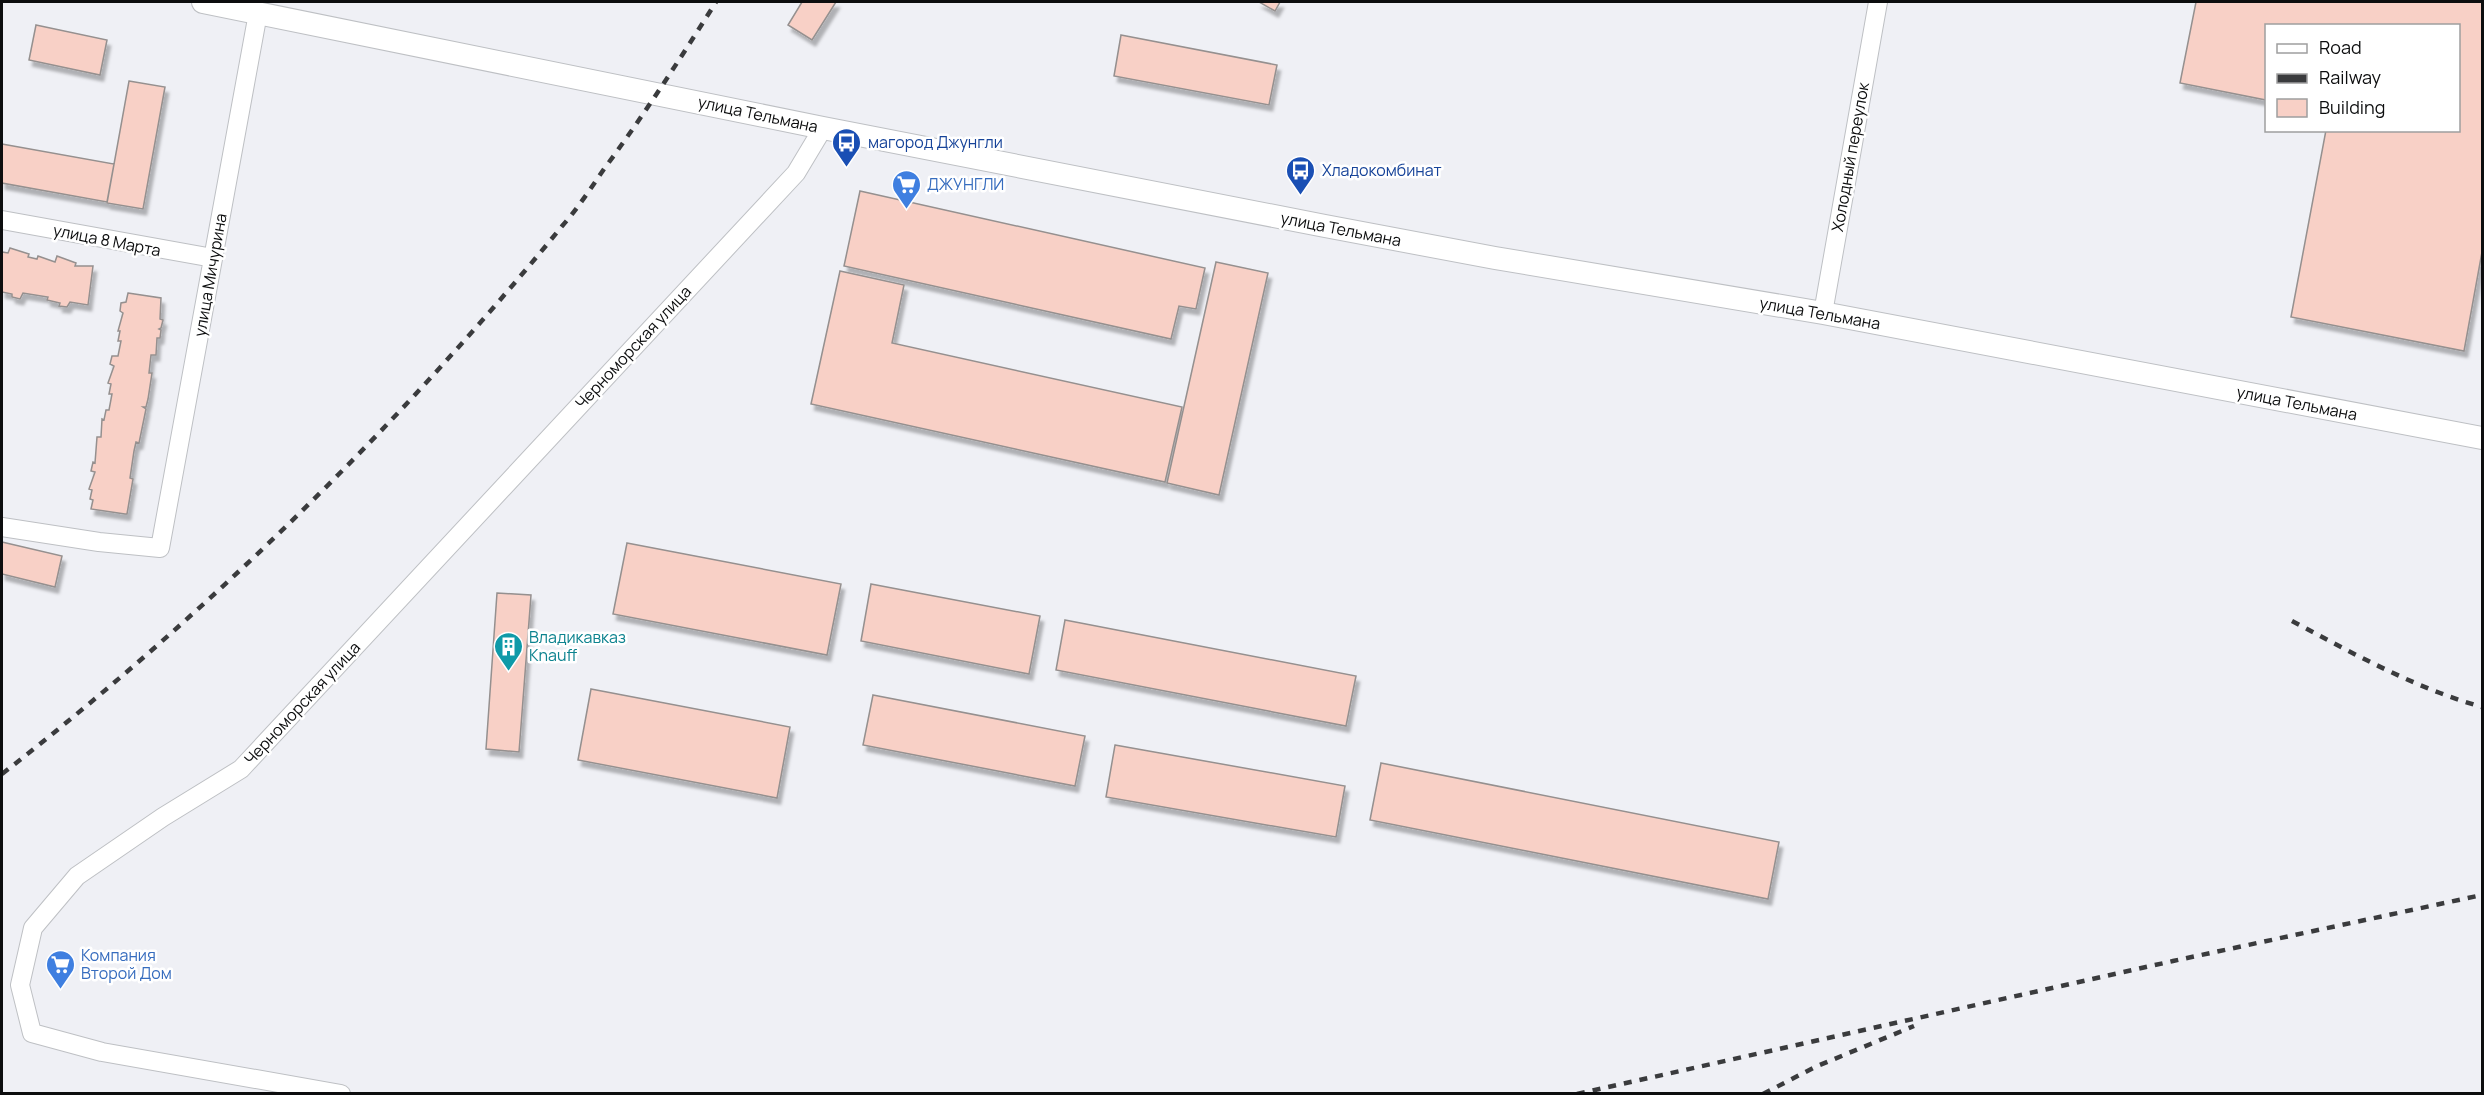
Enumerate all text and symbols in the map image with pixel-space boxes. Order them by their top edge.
legend [2265,24,2460,132]
text: Road [2319,35,2362,59]
text: Railway [2319,65,2381,89]
street label: Холодный переулок [1826,79,1874,233]
street label: улица Тельмана [696,91,820,137]
text: Building [2319,95,2385,119]
bus stop icon: магород Джунгли [831,126,863,168]
place label: магород Джунгли [868,131,1003,153]
bus stop icon: Хладокомбинат [1285,154,1317,196]
place label: Хладокомбинат [1322,159,1442,181]
supermarket icon: ДЖУНГЛИ [890,168,922,210]
place label: ДЖУНГЛИ [927,173,1004,195]
street label: улица Тельмана [1279,207,1403,251]
street label: улица Мичурина [188,212,232,338]
street label: улица 8 Марта [51,219,163,261]
street label: Черноморская улица [570,281,696,413]
street label: улица Тельмана [1758,292,1882,334]
street label: улица Тельмана [2235,381,2359,425]
place label: Владикавказ Knauff [529,626,626,666]
building icon: Владикавказ Knauff [492,630,524,672]
street label: Черноморская улица [239,637,365,769]
place label: Компания Второй Дом [81,944,172,984]
supermarket icon: Компания Второй Дом [44,948,76,990]

